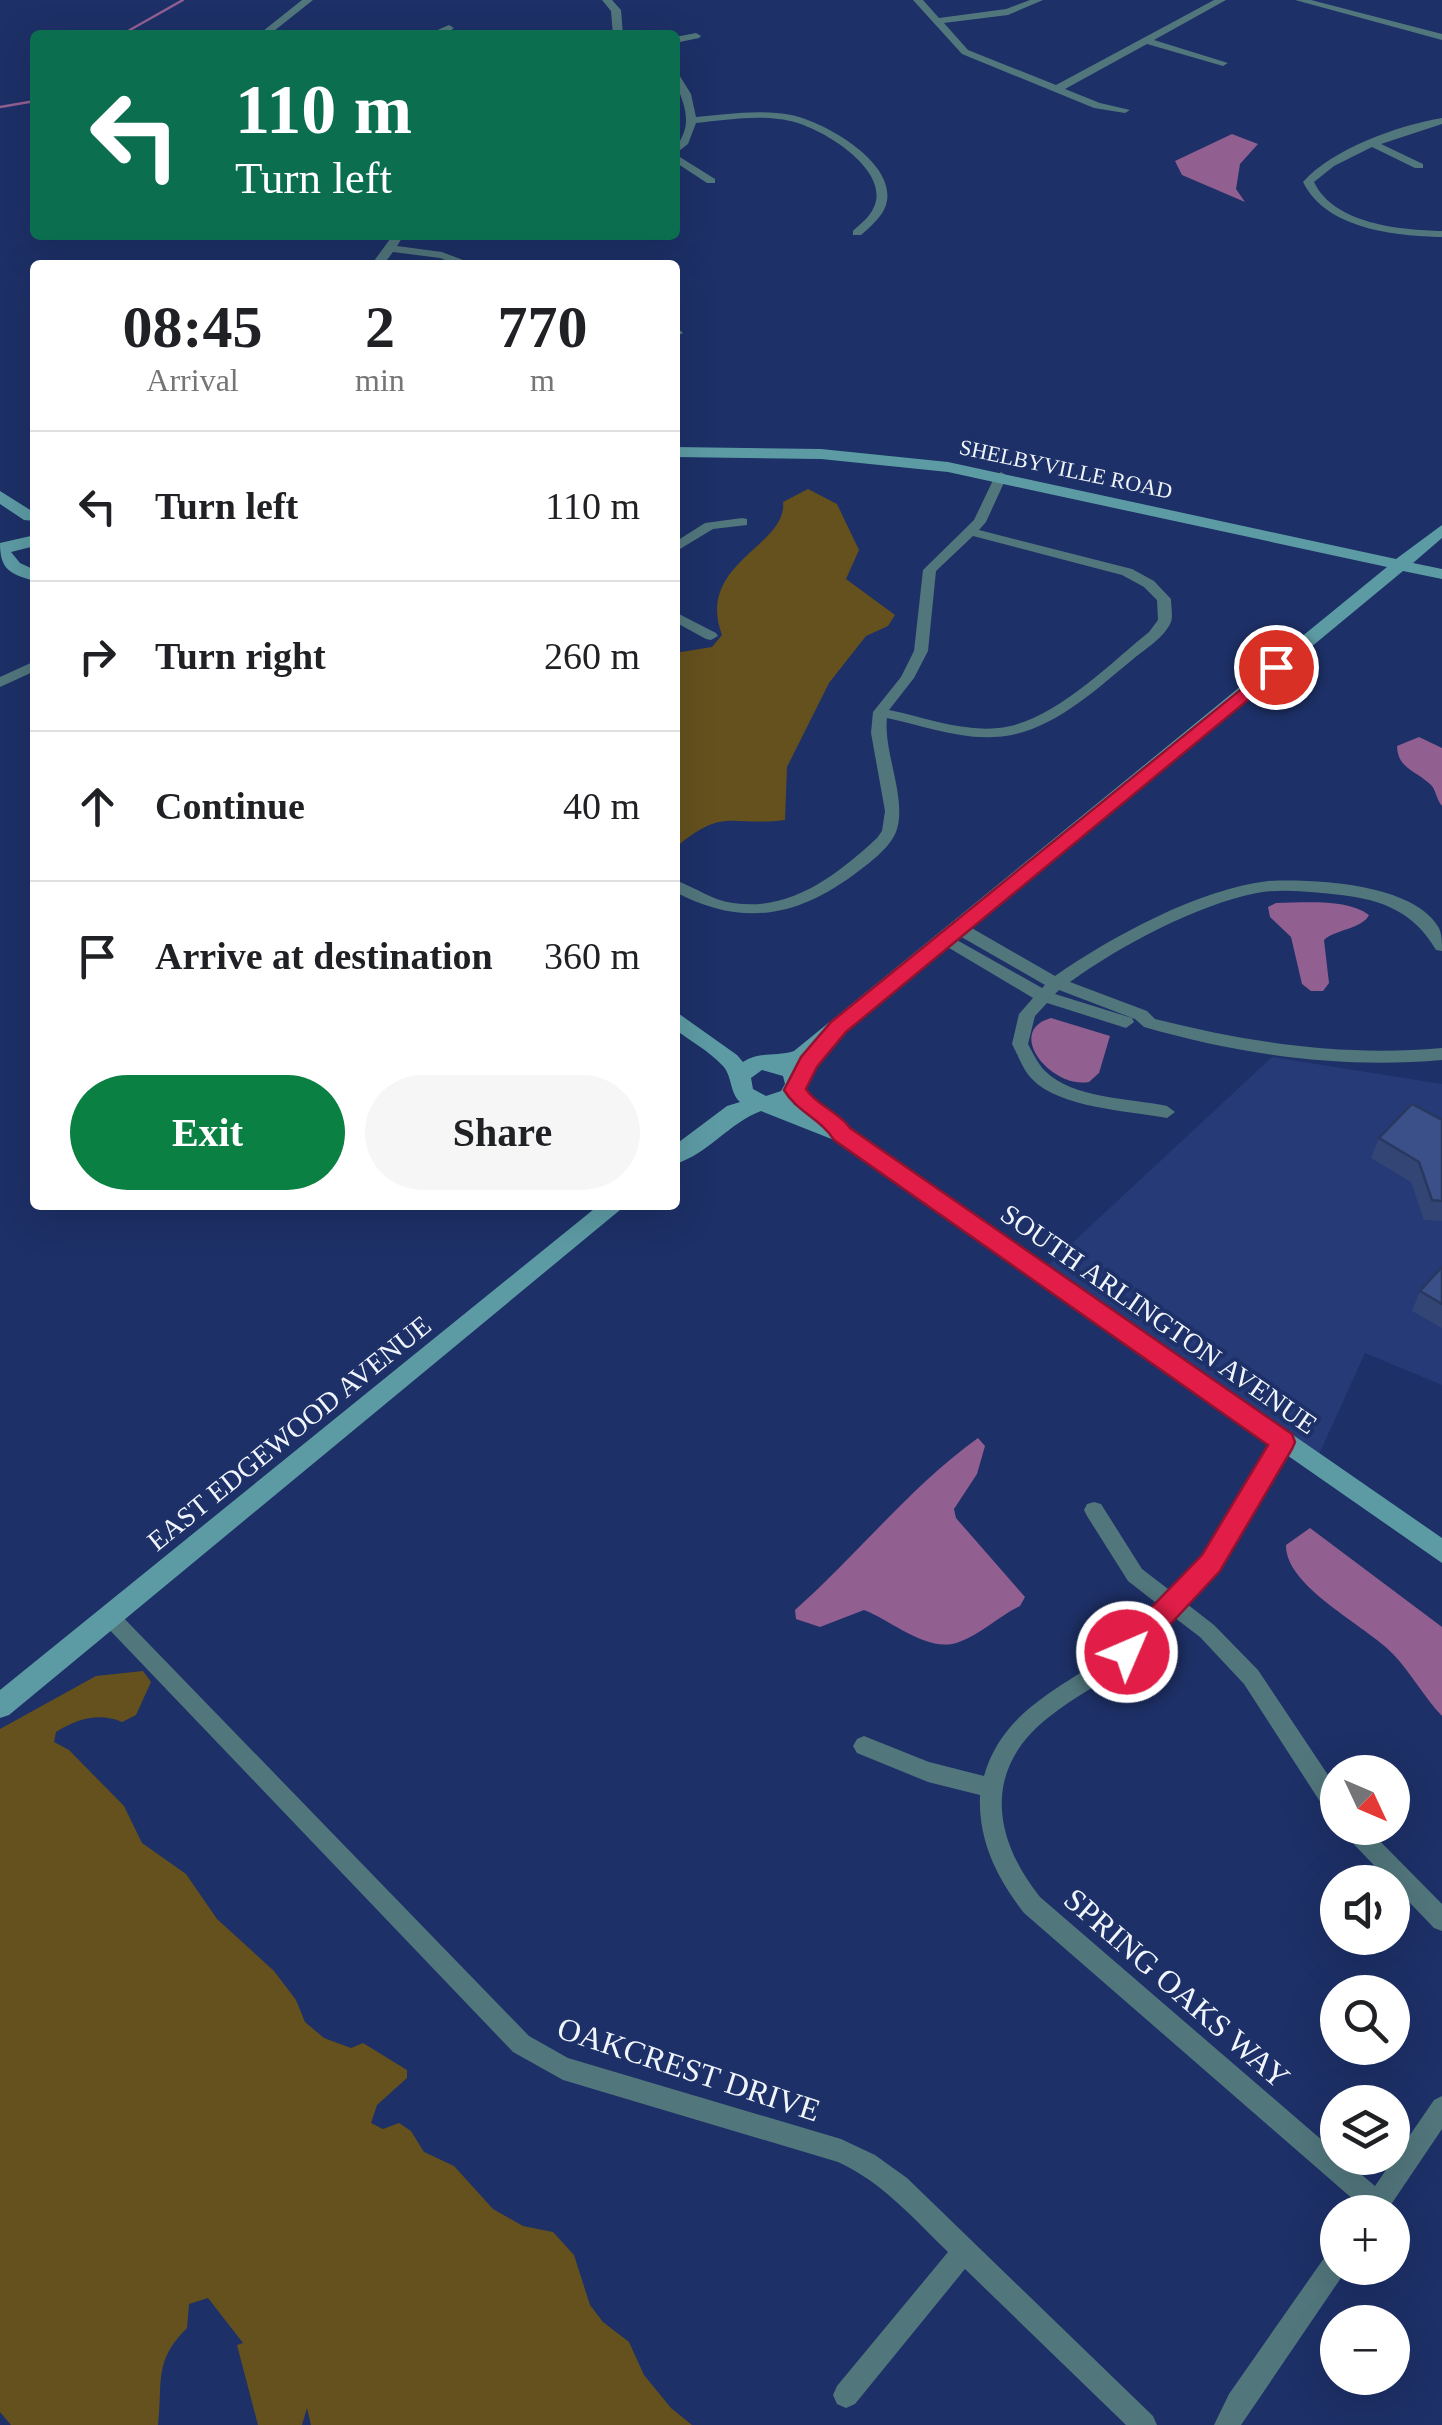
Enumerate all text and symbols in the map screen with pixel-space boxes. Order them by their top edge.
icon: left [70,70,200,200]
text: 110 m [235,71,412,148]
text: Turn left [235,153,392,203]
text: 08:45 [123,294,263,360]
text: 2 [365,294,395,360]
text: 770 [497,294,587,360]
text: Arrival [146,362,239,398]
text: min [355,362,405,398]
text: m [530,362,555,398]
street label: SHELBYVILLE ROAD [957,434,1175,504]
icon: left [70,479,125,534]
text: Turn left [155,485,298,527]
text: 110 m [545,485,640,527]
pin [1234,625,1319,710]
icon: right [70,629,125,684]
text: Turn right [155,635,326,677]
text: 260 m [544,635,640,677]
icon: arrive [1249,640,1304,695]
icon: ahead [70,779,125,834]
text: Continue [155,785,305,827]
text: 40 m [563,785,640,827]
icon: arrive [70,929,125,984]
text: Arrive at destination [155,935,493,977]
text: 360 m [544,935,640,977]
button: Exit [70,1075,345,1190]
button: Share [365,1075,640,1190]
street label: SOUTH ARLINGTON AVENUE [995,1198,1323,1440]
street label: EAST EDGEWOOD AVENUE [141,1309,437,1557]
position arrow [1075,1600,1179,1704]
north arrow [1320,1755,1410,1845]
map controls [1320,1755,1410,2395]
button: sound [1320,1865,1410,1955]
street label: SPRING OAKS WAY [1057,1881,1297,2095]
button: search [1320,1975,1410,2065]
street label: OAKCREST DRIVE [553,2010,825,2128]
button: layers [1320,2085,1410,2175]
button: + [1320,2195,1410,2285]
button: − [1320,2305,1410,2395]

